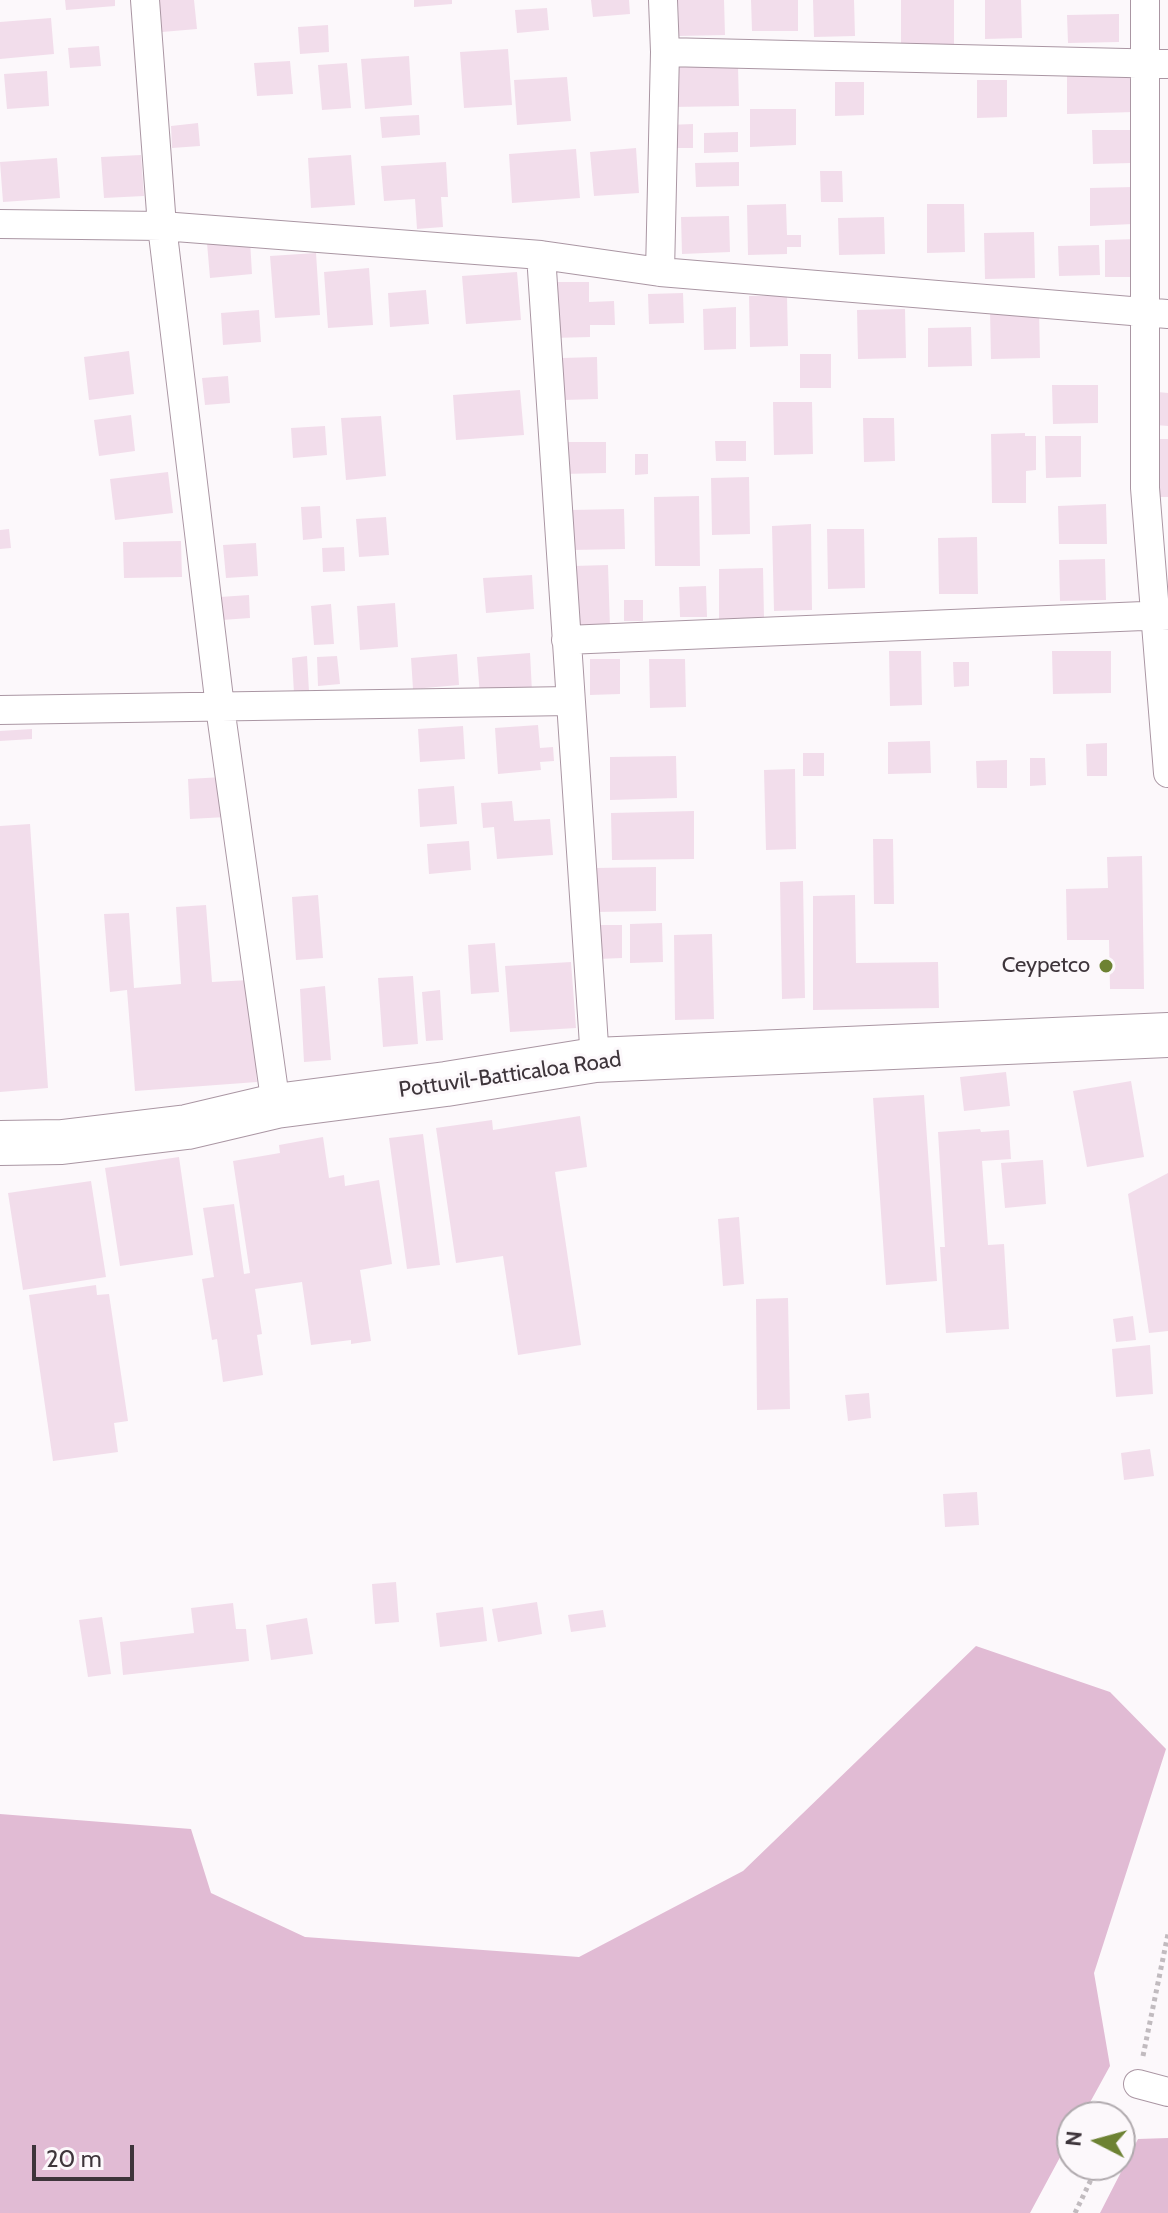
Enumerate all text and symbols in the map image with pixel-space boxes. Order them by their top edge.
place label: Ceypetco [1002,953,1090,979]
marker: Ceypetco [1097,957,1115,975]
street label: Pottuvil-Batticaloa Road [397,1046,623,1104]
north arrow [1056,2101,1136,2181]
scale bar [36,2129,138,2179]
text: N [1059,2129,1088,2148]
text: 20 m [46,2144,102,2173]

